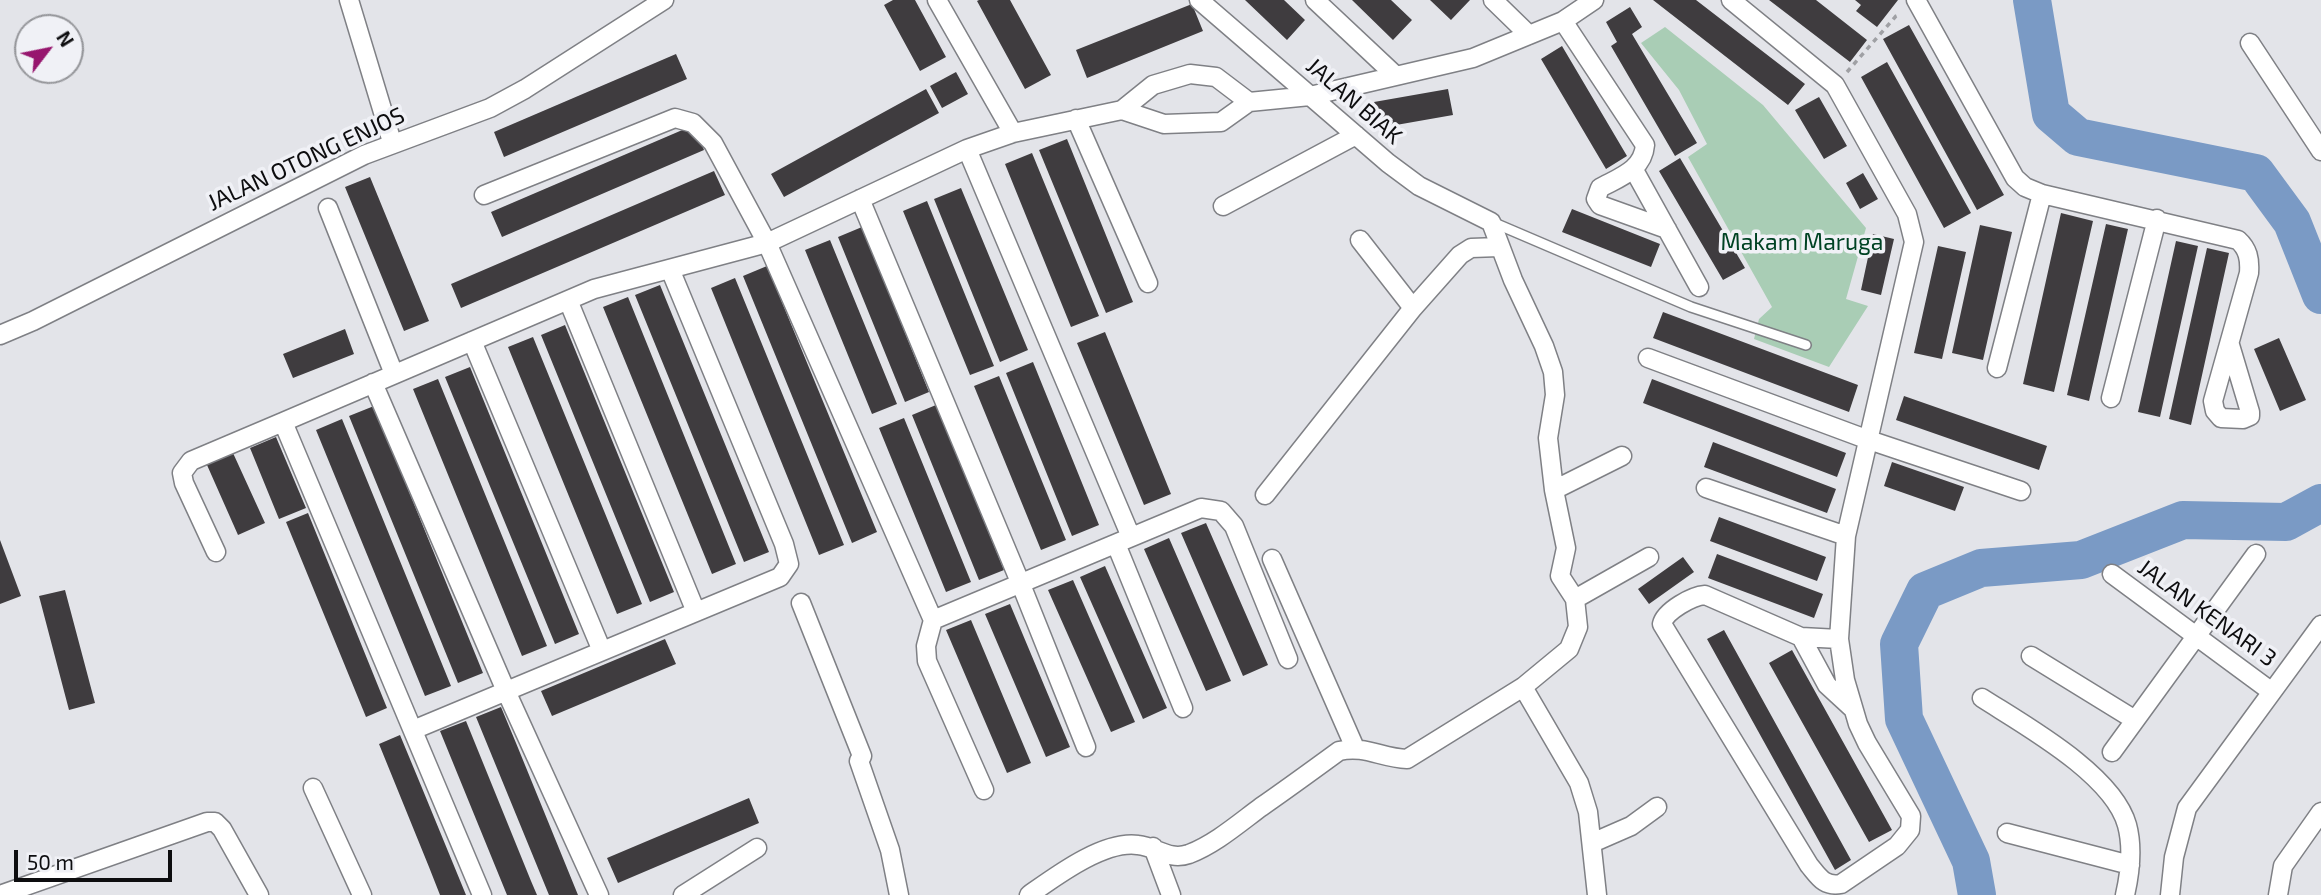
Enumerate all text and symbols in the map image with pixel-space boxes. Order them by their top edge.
north arrow [14,14,84,84]
text: N [52,27,79,51]
street label: JALAN BIAK [1301,52,1407,150]
street label: JALAN OTONG ENJOS [203,101,409,217]
park label: Makam Maruga [1721,228,1883,256]
street label: JALAN KENARI 3 [2132,553,2282,673]
scale bar [18,836,175,880]
text: 50 m [27,849,74,874]

